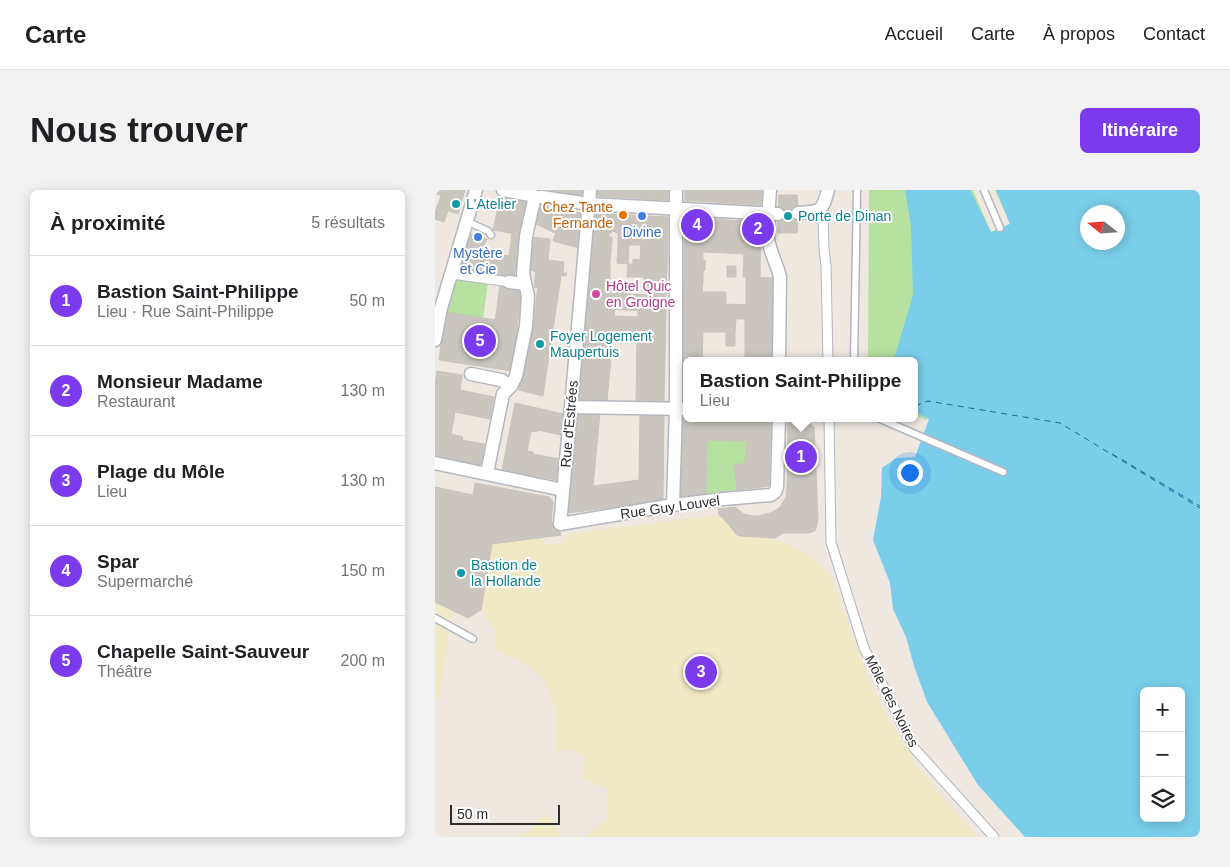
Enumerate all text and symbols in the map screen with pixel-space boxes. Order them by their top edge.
text: Carte [25,21,86,48]
text: Accueil [885,24,943,44]
text: Carte [971,24,1015,44]
text: À propos [1043,24,1115,44]
text: Contact [1143,24,1205,44]
button: Itinéraire [1080,108,1200,153]
text: Nous trouver [30,110,248,149]
place label: L'Atelier [466,196,516,212]
marker: L'Atelier [450,198,462,210]
place label: Chez Tante Fernande [542,199,613,231]
north arrow [1080,205,1125,250]
pin: 4 [681,206,713,244]
place label: Porte de Dinan [798,208,891,224]
marker: Chez Tante Fernande [617,209,629,221]
marker: Divine [636,210,648,222]
pin: 2 [742,210,774,248]
marker: Porte de Dinan [782,210,794,222]
text: À proximité [50,211,166,234]
text: 5 résultats [311,214,385,231]
place label: Divine [623,224,662,240]
marker: Mystère et Cie [472,231,484,243]
place label: Mystère et Cie [453,245,503,277]
place label: Hôtel Quic en Groigne [606,278,675,310]
text: Bastion Saint-Philippe [97,281,299,302]
marker: Hôtel Quic en Groigne [590,288,602,300]
text: 1 [62,292,70,309]
text: 50 m [349,292,385,309]
text: Lieu · Rue Saint-Philippe [97,303,274,320]
pin: 5 [464,322,496,360]
place label: Foyer Logement Maupertuis [550,328,652,360]
marker: Foyer Logement Maupertuis [534,338,546,350]
popup [683,357,918,422]
text: Bastion Saint-Philippe [700,370,901,391]
text: Monsieur Madame [97,371,263,392]
street label: Rue d'Estrées [557,380,581,468]
text: 2 [62,382,70,399]
text: 130 m [341,382,385,399]
text: Lieu [700,392,730,409]
text: Restaurant [97,393,175,410]
pin: 1 [785,438,817,476]
your location [897,460,923,486]
text: Plage du Môle [97,461,225,482]
text: 3 [62,472,70,489]
text: 130 m [341,472,385,489]
text: Lieu [97,483,127,500]
street label: Rue Guy Louvel [619,492,721,522]
text: Spar [97,551,139,572]
place label: Bastion de la Hollande [471,557,541,589]
text: 4 [62,562,70,579]
text: 150 m [341,562,385,579]
marker: Bastion de la Hollande [455,567,467,579]
text: Supermarché [97,573,193,590]
text: Chapelle Saint-Sauveur [97,641,309,662]
text: 5 [62,652,70,669]
text: 200 m [341,652,385,669]
street label: Môle des Noires [862,652,922,750]
pin: 3 [685,653,717,691]
text: Théâtre [97,663,152,680]
map controls [1140,687,1185,822]
button: + [1140,687,1185,732]
button: − [1140,732,1185,777]
button: layers [1140,777,1185,822]
scale bar [450,802,560,825]
text: 50 m [457,806,488,822]

